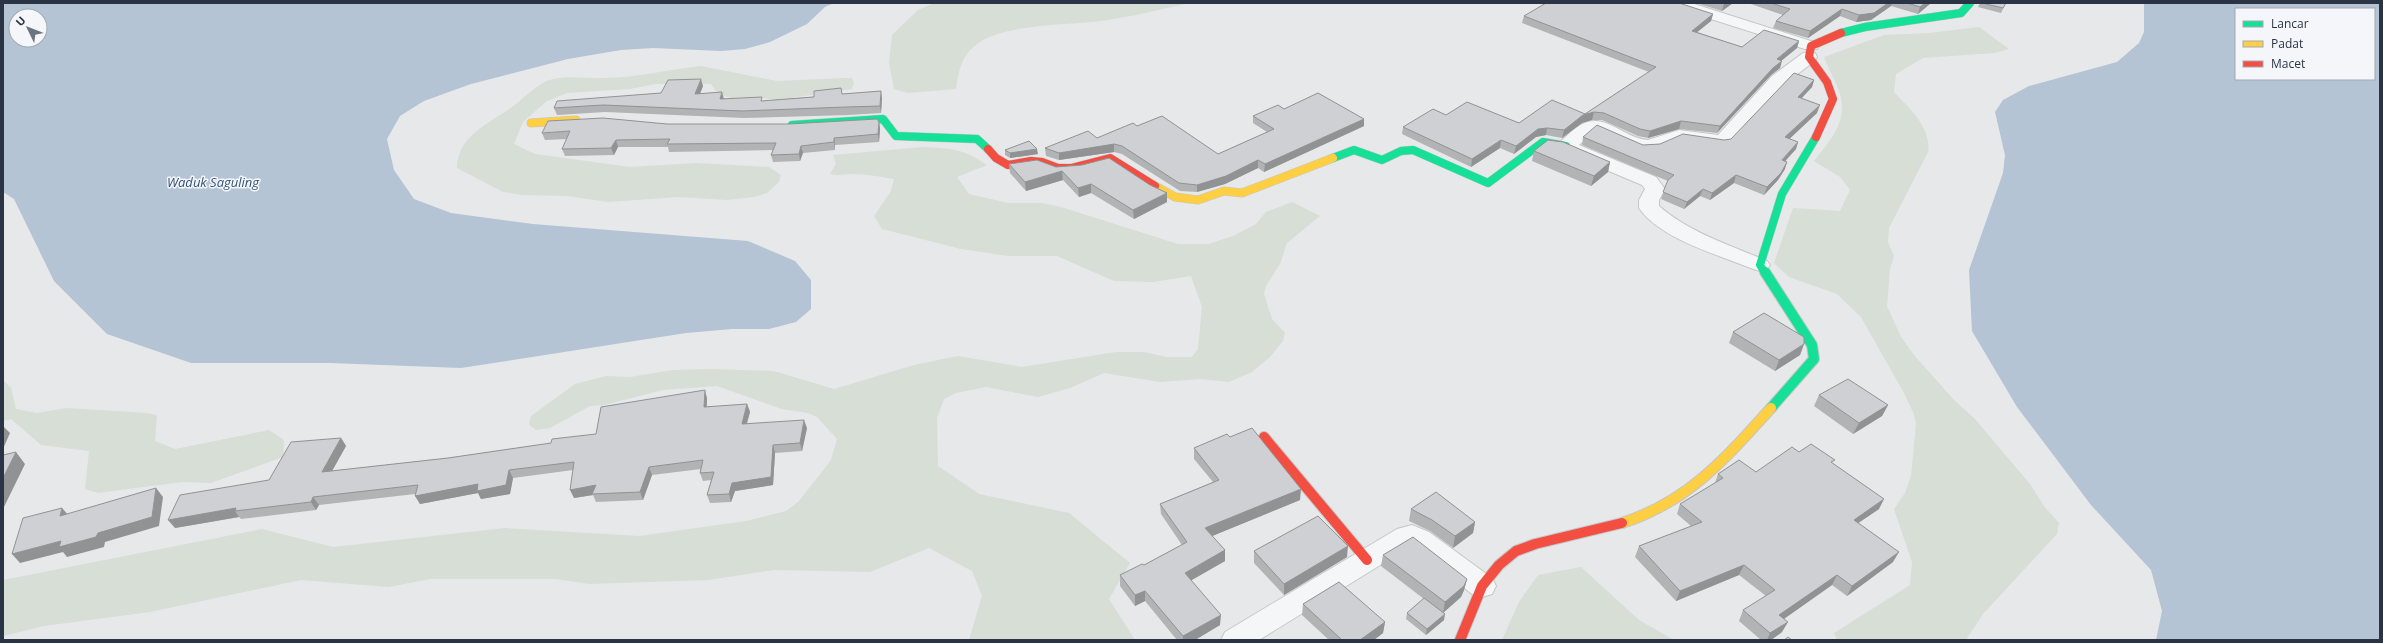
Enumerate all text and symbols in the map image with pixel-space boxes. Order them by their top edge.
north arrow [8,8,48,48]
legend [2235,8,2375,80]
text: U [12,13,29,29]
text: Lancar [2271,15,2309,32]
text: Padat [2271,35,2303,52]
text: Macet [2271,55,2305,72]
water label: Waduk Saguling [167,173,260,191]

